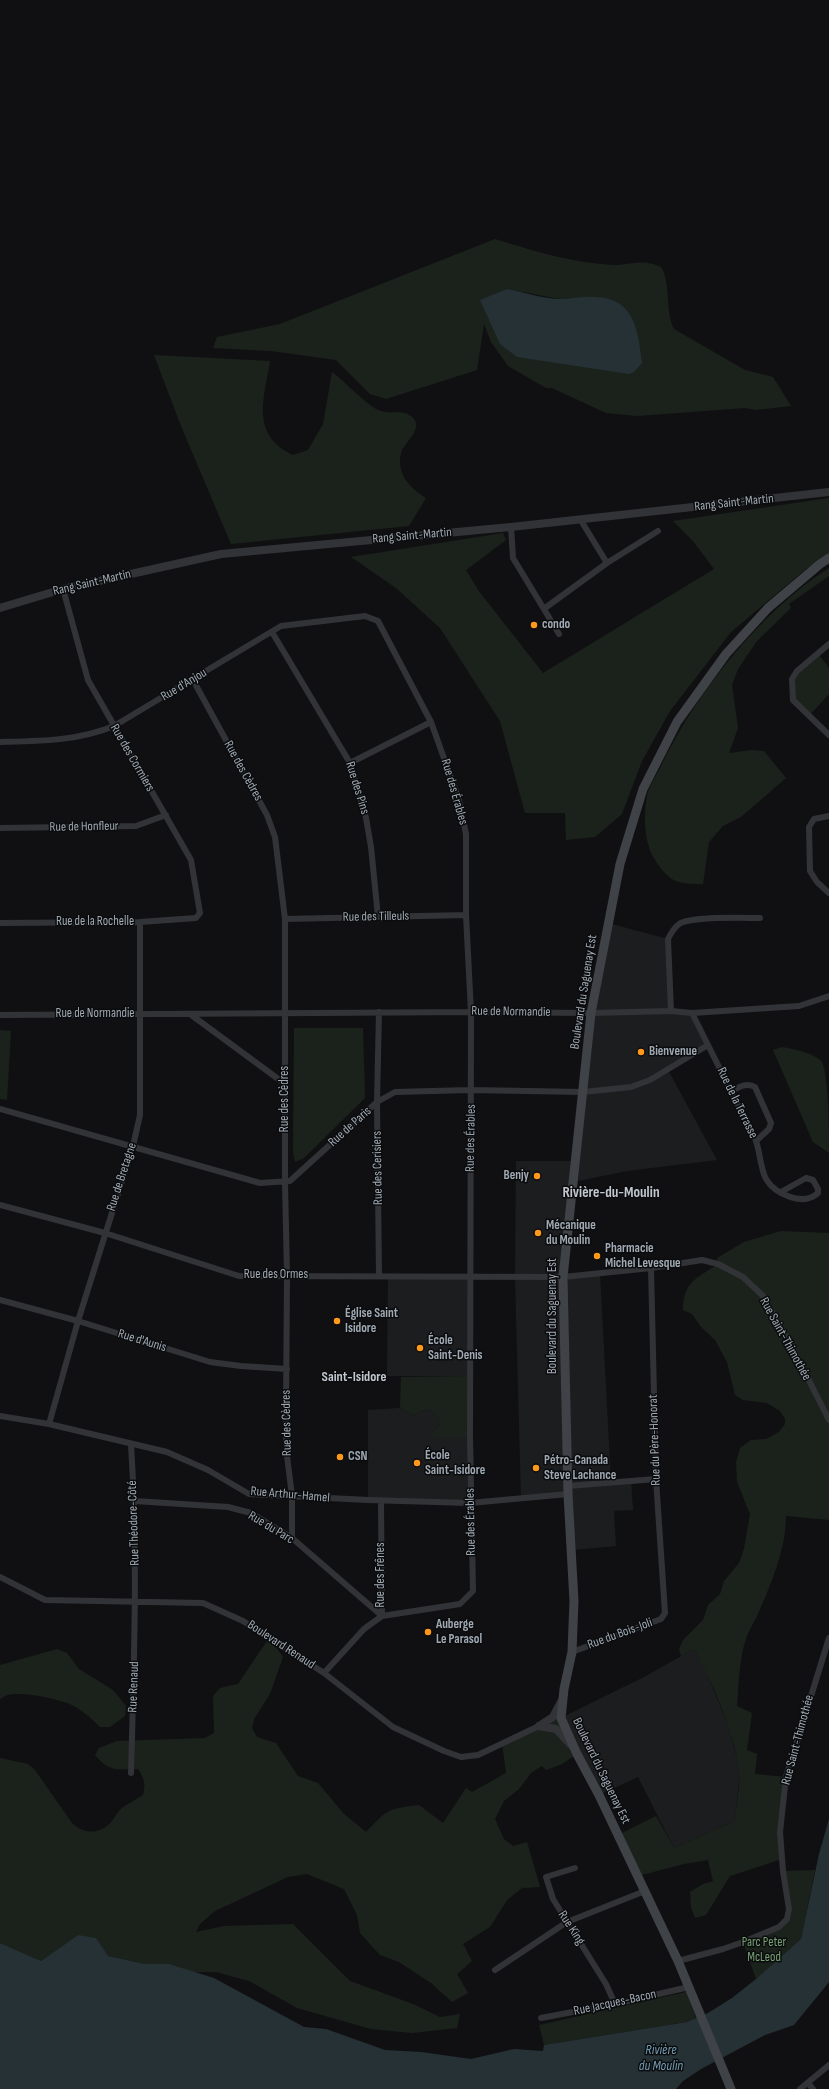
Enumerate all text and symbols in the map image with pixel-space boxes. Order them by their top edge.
street label: Rang Saint-Martin [694,491,774,515]
street label: Rang Saint-Martin [372,525,452,547]
street label: Rang Saint-Martin [51,566,133,600]
place label: condo [542,617,570,633]
marker: condo [529,620,539,630]
street label: Rue d'Anjou [158,665,210,705]
street label: Rue des Cormiers [106,721,158,795]
street label: Rue des Cèdres [220,738,266,804]
street label: Rue des Érables [437,757,471,827]
street label: Rue des Pins [342,760,372,816]
street label: Rue de Honfleur [49,819,119,835]
street label: Rue des Tilleuls [343,909,409,925]
street label: Rue de la Rochelle [56,914,134,930]
street label: Boulevard du Saguenay Est [567,934,601,1050]
street label: Rue de Normandie [471,1004,551,1020]
street label: Rue de Normandie [55,1006,135,1022]
place label: Bienvenue [649,1044,697,1060]
marker: Bienvenue [636,1047,646,1057]
street label: Rue de la Terrasse [713,1065,761,1141]
street label: Rue des Cèdres [277,1066,293,1132]
street label: Rue de Paris [325,1104,375,1150]
street label: Rue des Érables [463,1104,479,1172]
street label: Rue des Cerisiers [370,1131,386,1205]
street label: Rue de Bretagne [104,1141,140,1213]
place label: Benjy [503,1168,529,1184]
marker: Benjy [532,1171,542,1181]
district label: Rivière-du-Moulin [562,1184,660,1202]
place label: Mécanique du Moulin [546,1218,596,1249]
marker: Mécanique du Moulin [533,1228,543,1238]
place label: Pharmacie Michel Levesque [605,1241,681,1272]
marker: Pharmacie Michel Levesque [592,1251,602,1261]
street label: Boulevard du Saguenay Est [545,1258,561,1374]
street label: Rue des Ormes [244,1267,308,1283]
street label: Rue Saint-Thimothée [756,1295,814,1383]
place label: Église Saint Isidore [345,1306,398,1337]
marker: Église Saint Isidore [332,1316,342,1326]
street label: Rue d'Aunis [116,1326,168,1356]
place label: École Saint-Denis [428,1333,483,1364]
marker: École Saint-Denis [415,1343,425,1353]
district label: Saint-Isidore [322,1369,386,1385]
street label: Rue des Cèdres [279,1390,295,1456]
street label: Rue du Père-Honorat [646,1394,664,1486]
place label: École Saint-Isidore [425,1448,485,1479]
place label: CSN [348,1449,367,1465]
marker: CSN [335,1452,345,1462]
place label: Pétro-Canada Steve Lachance [544,1453,616,1484]
marker: École Saint-Isidore [412,1458,422,1468]
marker: Pétro-Canada Steve Lachance [531,1463,541,1473]
street label: Rue Théodore-Côté [125,1480,143,1566]
street label: Rue Arthur-Hamel [250,1484,330,1506]
street label: Rue des Érables [463,1488,479,1556]
street label: Rue du Parc [245,1508,297,1548]
street label: Rue des Frênes [373,1542,389,1608]
street label: Rue du Bois-Joli [585,1615,655,1653]
street label: Boulevard Renaud [244,1617,318,1673]
place label: Auberge Le Parasol [436,1617,482,1648]
marker: Auberge Le Parasol [423,1627,433,1637]
street label: Rue Renaud [125,1661,143,1713]
street label: Rue Saint-Thimothée [779,1693,817,1787]
street label: Boulevard du Saguenay Est [569,1715,633,1827]
street label: Rue King [554,1908,588,1948]
park label: Parc Peter McLeod [742,1935,786,1966]
street label: Rue Jacques-Bacon [572,1987,658,2019]
water label: Rivière du Moulin [639,2042,683,2074]

